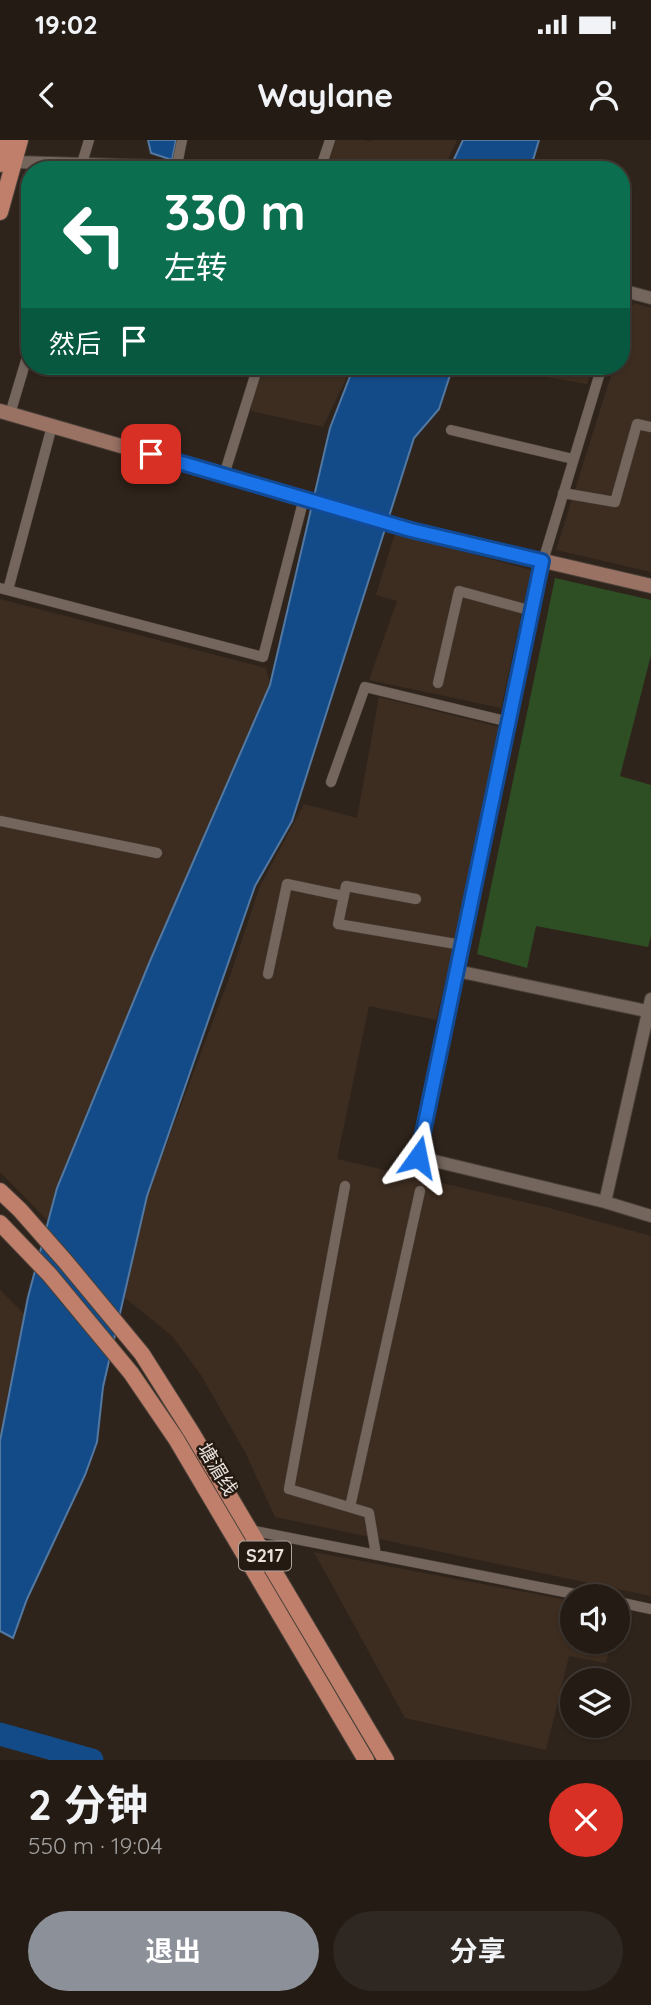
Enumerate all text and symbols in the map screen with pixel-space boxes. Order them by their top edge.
text: 19:02 [35,8,98,41]
text: Waylane [258,75,393,115]
icon: back [28,76,66,114]
icon: person [585,76,623,114]
text: 330 m [164,181,306,242]
icon: left [49,189,140,280]
text: 左转 [164,247,228,287]
icon: arrive [115,322,153,360]
text: 然后 [49,327,101,360]
pin [121,424,181,484]
icon: arrive [132,435,170,473]
position arrow [381,1120,455,1194]
street label: 塘湄线 [193,1438,243,1500]
road number: S217 [239,1541,291,1570]
map controls [560,1584,630,1738]
button: sound [560,1584,630,1654]
button: layers [560,1668,630,1738]
text: 2 分钟 [28,1778,148,1831]
button: close [549,1783,623,1857]
text: 550 m · 19:04 [28,1831,163,1860]
button: 退出 [28,1911,319,1991]
button: 分享 [333,1911,623,1991]

